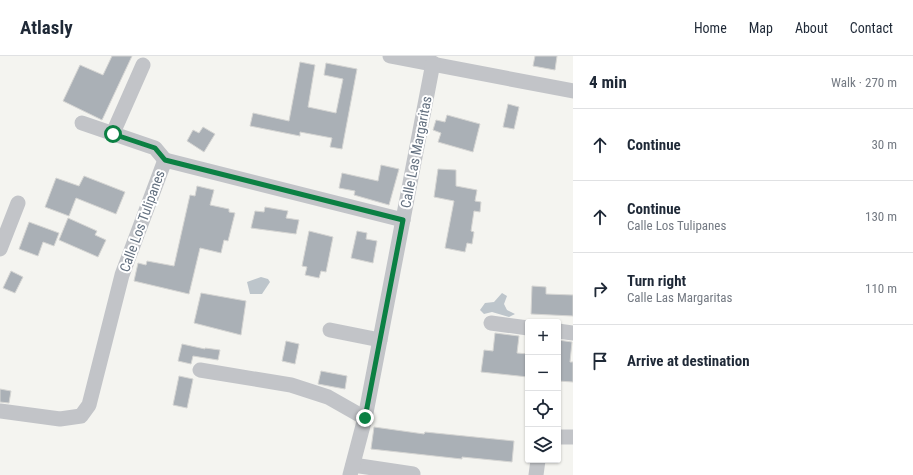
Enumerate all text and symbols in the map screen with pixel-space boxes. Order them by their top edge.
text: Atlasly [20,16,73,39]
text: Home [694,20,727,36]
text: Map [749,20,773,36]
text: About [795,20,828,36]
text: Contact [850,20,893,36]
text: 4 min [589,72,627,92]
text: Walk · 270 m [831,75,897,90]
street label: Calle Las Margaritas [397,95,435,209]
route start [104,125,122,143]
icon: ahead [589,134,611,156]
text: Continue [627,136,681,154]
text: 30 m [871,137,897,152]
street label: Calle Los Tulipanes [116,168,168,274]
text: Continue [627,200,681,218]
icon: ahead [589,206,611,228]
text: 130 m [865,209,897,224]
text: Calle Los Tulipanes [627,218,726,233]
text: Turn right [627,272,686,290]
icon: right [589,278,611,300]
text: 110 m [865,281,897,296]
text: Calle Las Margaritas [627,290,732,305]
map controls [525,319,561,463]
button: + [525,319,561,355]
icon: arrive [589,350,611,372]
text: Arrive at destination [627,352,750,370]
button: − [525,355,561,391]
button: locate [525,391,561,427]
route end [356,409,374,427]
button: layers [525,427,561,463]

